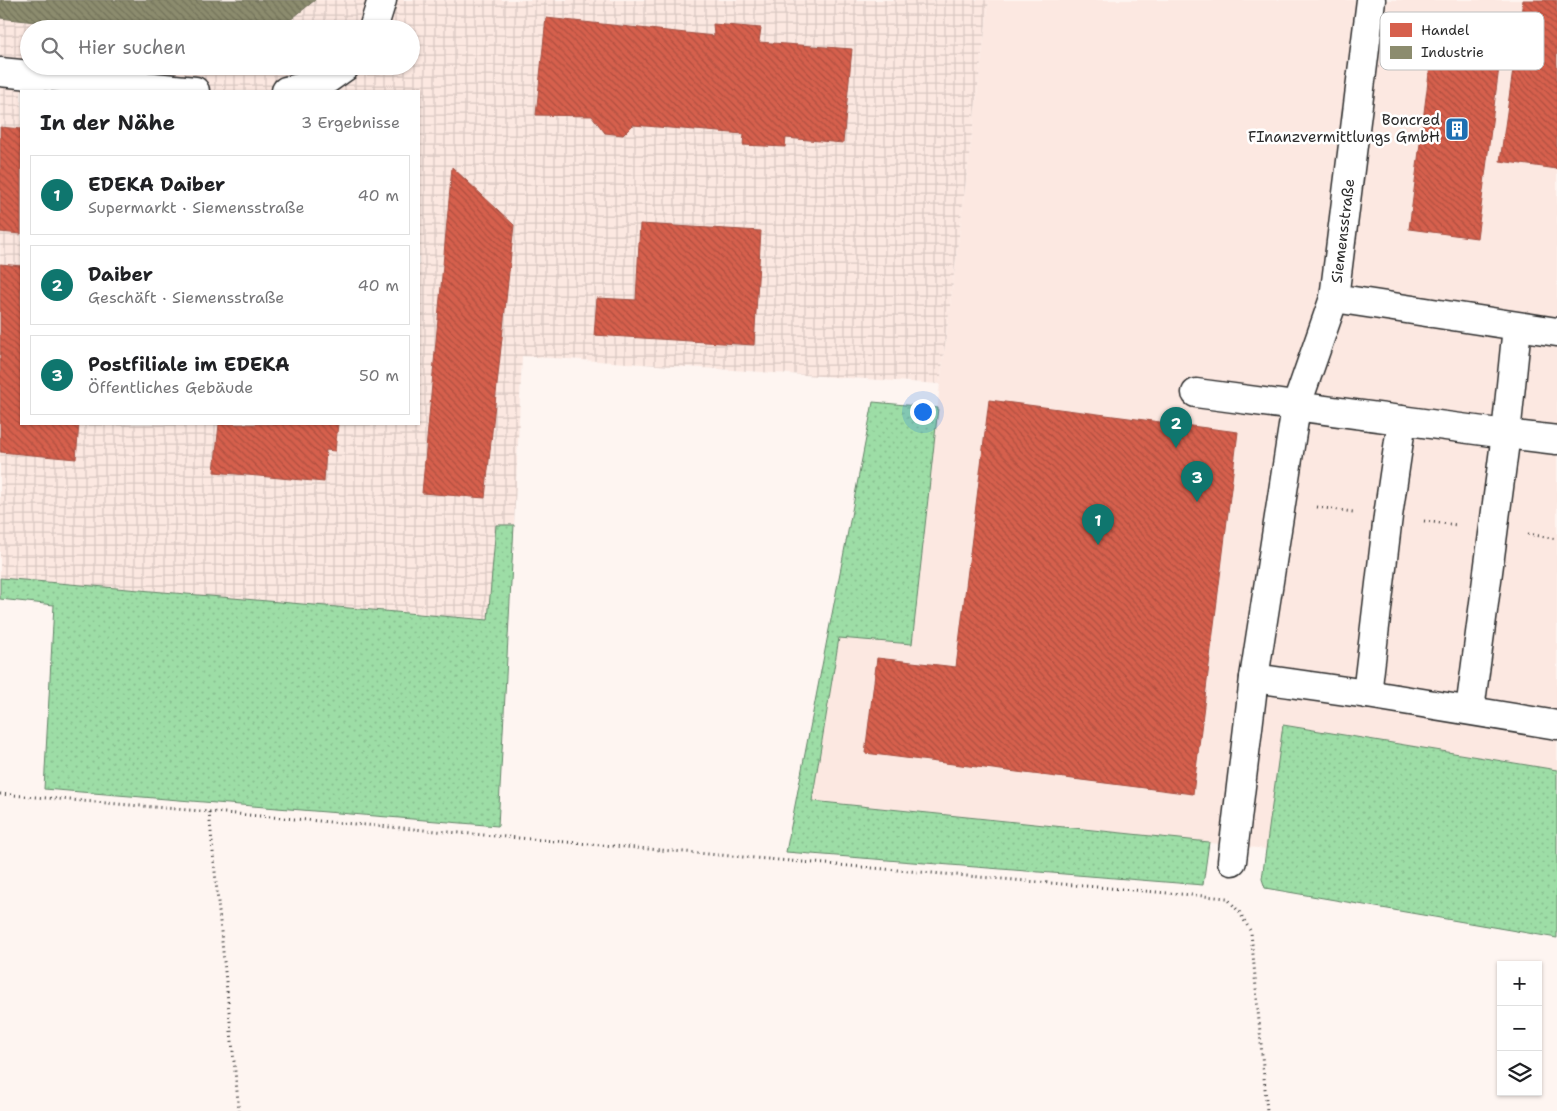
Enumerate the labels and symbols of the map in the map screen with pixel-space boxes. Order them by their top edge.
legend [1380,12,1544,70]
text: Handel [1421,21,1470,39]
text: Industrie [1421,43,1484,61]
place label: Boncred FInanzvermittlungs GmbH [1248,110,1440,147]
building icon: Boncred FInanzvermittlungs GmbH [1444,116,1470,142]
street label: Siemensstraße [1327,178,1359,284]
your location [910,399,936,425]
pin: 2 [1160,407,1192,448]
pin: 3 [1181,461,1213,502]
pin: 1 [1082,504,1114,545]

